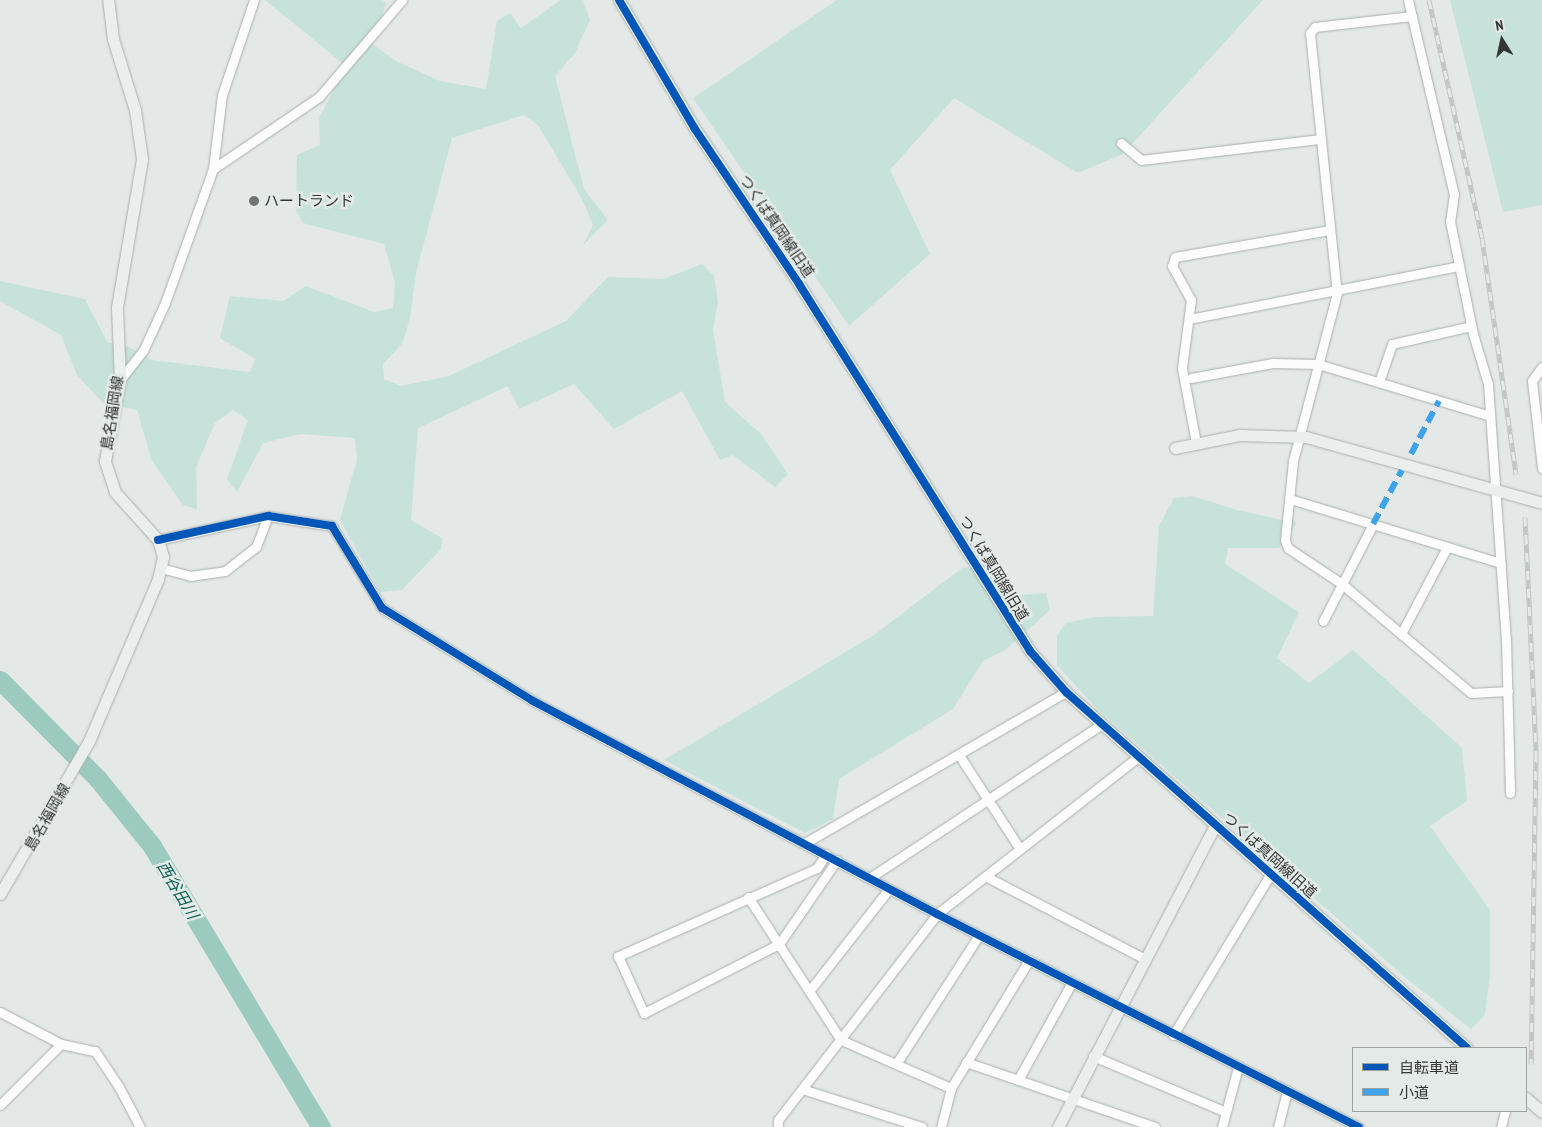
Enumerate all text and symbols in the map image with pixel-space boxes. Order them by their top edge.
north arrow [1477,15,1527,65]
text: N [1494,16,1505,35]
street label: つくば真岡線旧道 [736,171,818,281]
place label: ハートランド [264,192,354,210]
marker: ハートランド [248,195,260,207]
street label: 島名福岡線 [97,375,127,451]
street label: つくば真岡線旧道 [955,512,1033,624]
street label: 島名福岡線 [20,780,74,854]
street label: つくば真岡線旧道 [1219,808,1321,902]
water label: 西谷田川 [153,858,203,922]
legend [1352,1047,1527,1112]
text: 自転車道 [1399,1058,1459,1077]
text: 小道 [1399,1083,1429,1102]

